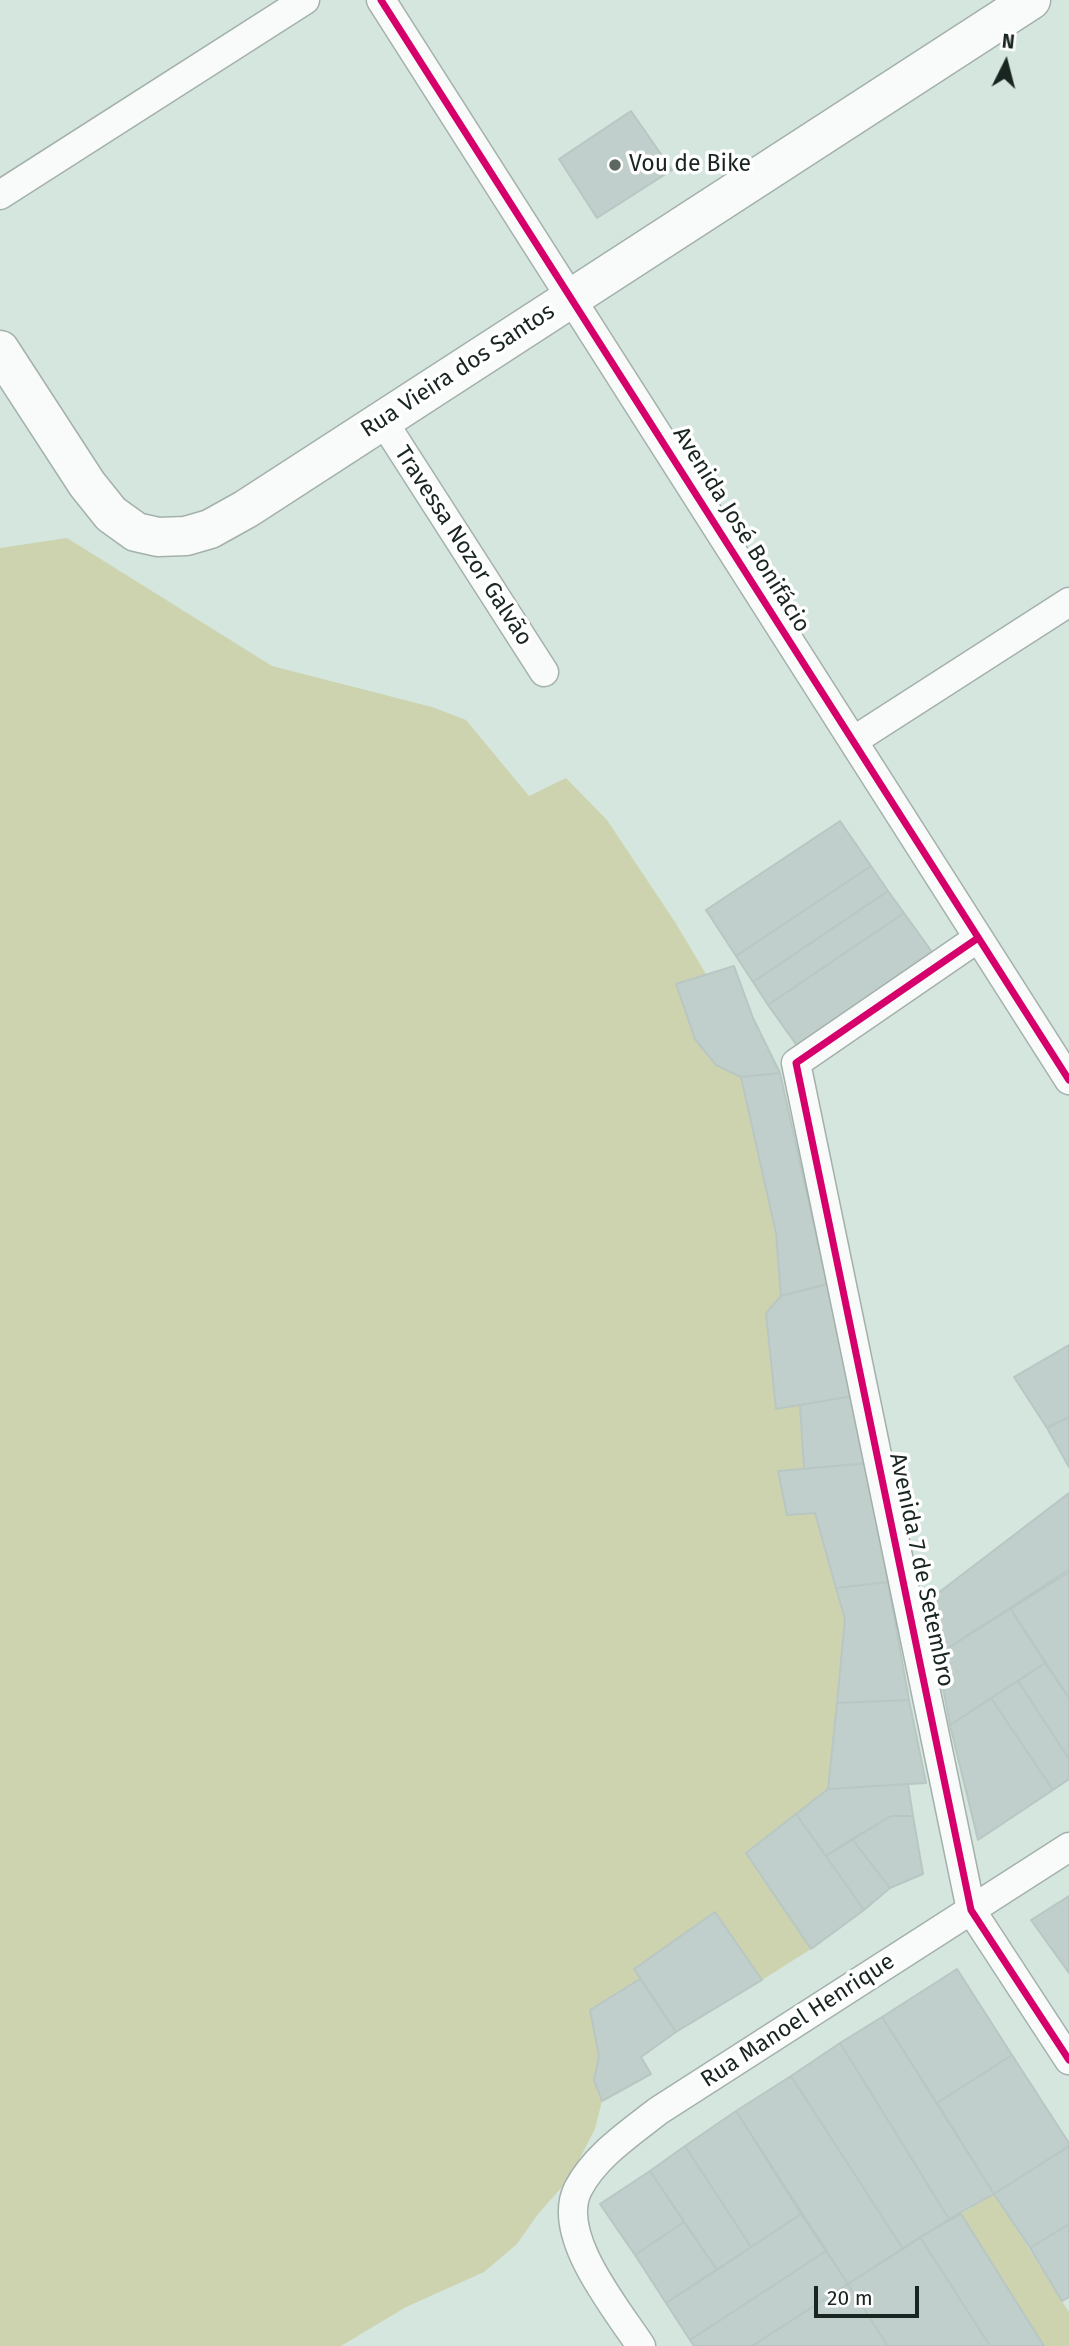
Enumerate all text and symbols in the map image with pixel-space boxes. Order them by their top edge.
north arrow [971,28,1041,98]
text: N [1001,30,1016,54]
place label: Vou de Bike [629,151,751,179]
marker: Vou de Bike [607,157,623,173]
street label: Rua Vieira dos Santos [356,298,560,444]
street label: Avenida José Bonifácio [666,422,816,638]
street label: Travessa Nozor Galvão [388,441,538,651]
street label: Avenida 7 de Setembro [883,1450,959,1690]
street label: Rua Manoel Henrique [696,1948,900,2094]
scale bar [817,2272,922,2316]
text: 20 m [827,2285,873,2311]

